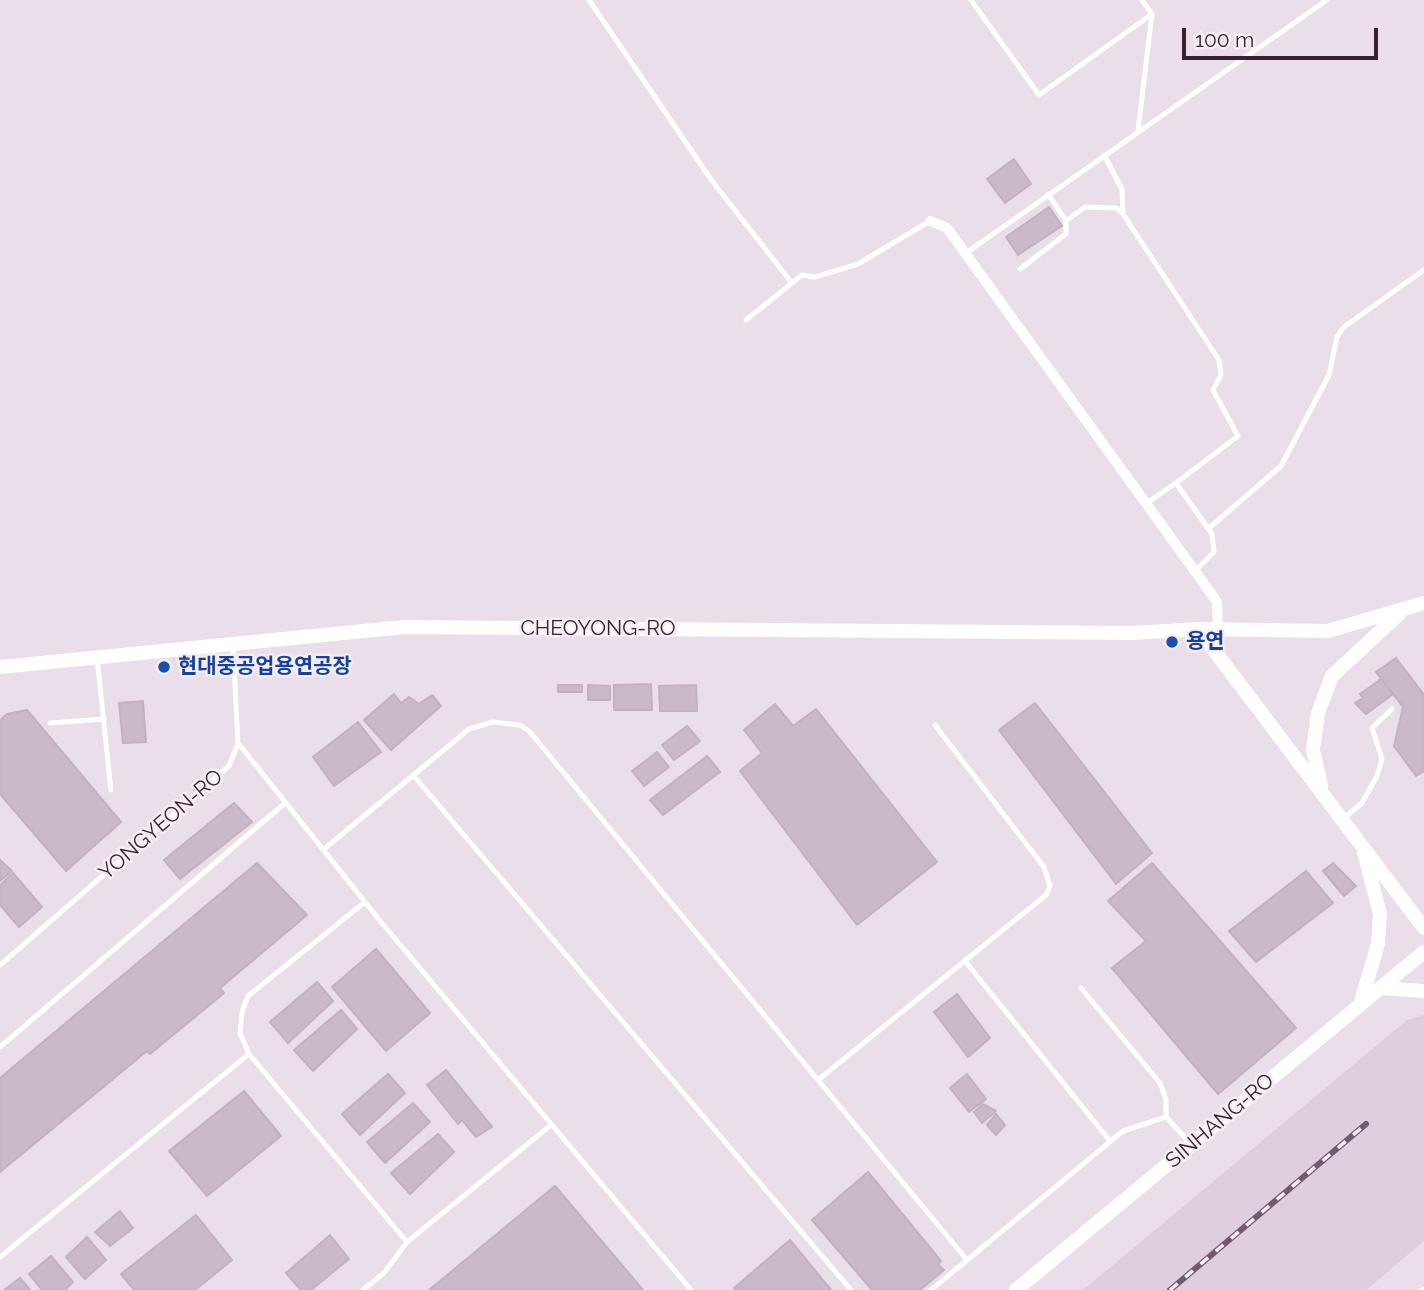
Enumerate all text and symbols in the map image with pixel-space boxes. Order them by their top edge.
scale bar [1186,14,1382,58]
text: 100 m [1195,27,1254,52]
street label: CHEOYONG-RO [520,616,676,642]
place label: 용연 [1186,629,1225,655]
marker: 용연 [1164,634,1180,650]
place label: 현대중공업용연공장 [178,654,352,680]
marker: 현대중공업용연공장 [156,659,172,675]
street label: YONGYEON-RO [94,764,228,886]
street label: SINHANG-RO [1161,1068,1279,1174]

